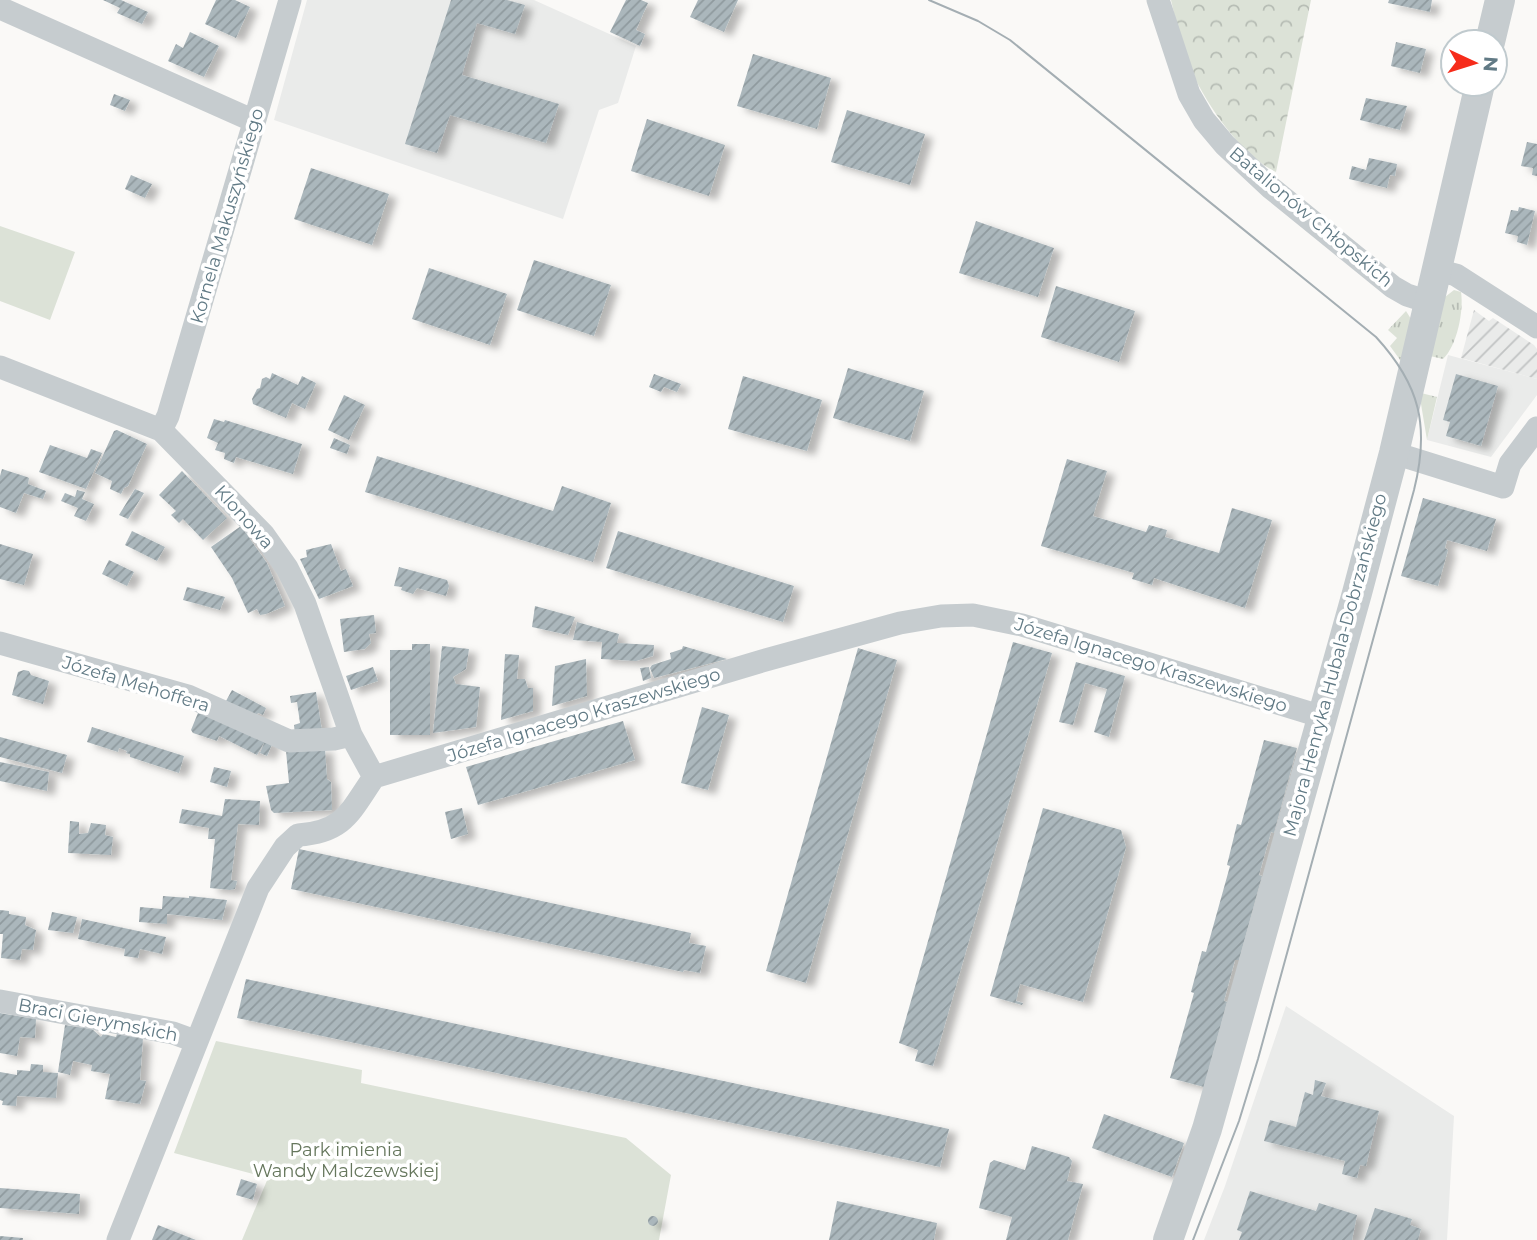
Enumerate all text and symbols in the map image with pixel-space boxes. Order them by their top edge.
north arrow [1439,28,1509,98]
text: N [1478,56,1502,73]
street label: Kornela Makuszyńskiego [186,106,268,326]
street label: Batalionów Chłopskich [1225,142,1397,292]
street label: Klonowa [210,481,278,553]
street label: Majora Henryka Hubala-Dobrzańskiego [1278,491,1392,839]
street label: Józefa Ignacego Kraszewskiego [1011,613,1290,717]
street label: Józefa Mehoffera [59,651,212,717]
street label: Józefa Ignacego Kraszewskiego [444,663,723,767]
street label: Braci Gierymskich [16,994,180,1046]
park label: Park imienia Wandy Malczewskiej [253,1139,439,1182]

